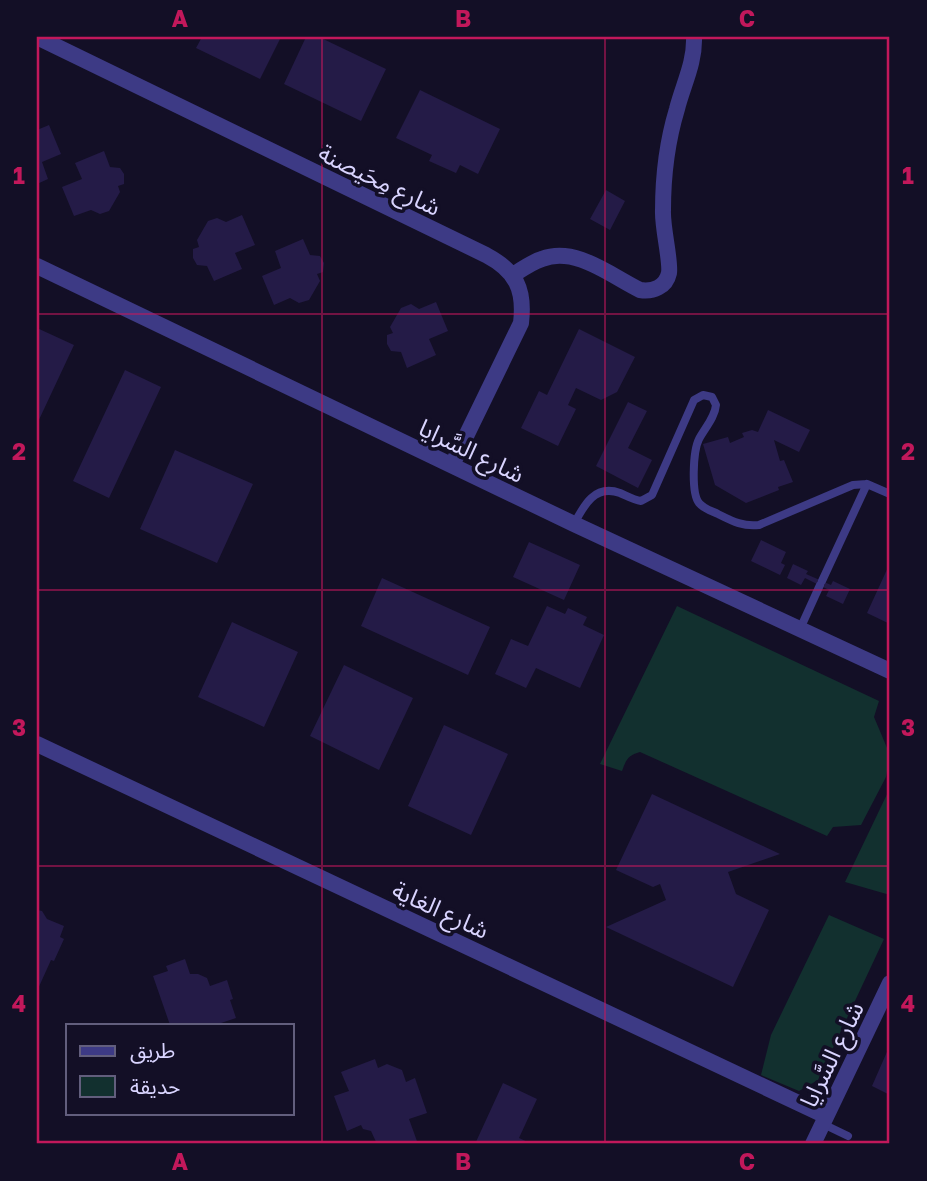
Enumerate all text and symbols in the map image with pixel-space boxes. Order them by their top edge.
text: A [172,4,189,32]
text: B [455,4,471,32]
text: C [739,4,755,32]
street label: شارع مِحَيصنة [312,137,446,225]
text: 1 [13,161,25,189]
text: 1 [902,161,914,189]
street label: شارع السَّرايا [413,412,530,492]
text: 2 [12,437,26,465]
text: 2 [901,437,915,465]
text: 3 [12,713,26,741]
text: 3 [901,713,915,741]
street label: شارع الغاية [386,874,494,948]
text: 4 [12,989,26,1017]
text: 4 [901,989,915,1017]
street label: شارع السَّرايا [793,996,873,1113]
legend [66,1024,294,1114]
text: طريق [130,1037,175,1064]
text: حديقة [130,1073,180,1099]
text: A [172,1147,189,1175]
text: B [455,1147,471,1175]
text: C [739,1147,755,1175]

